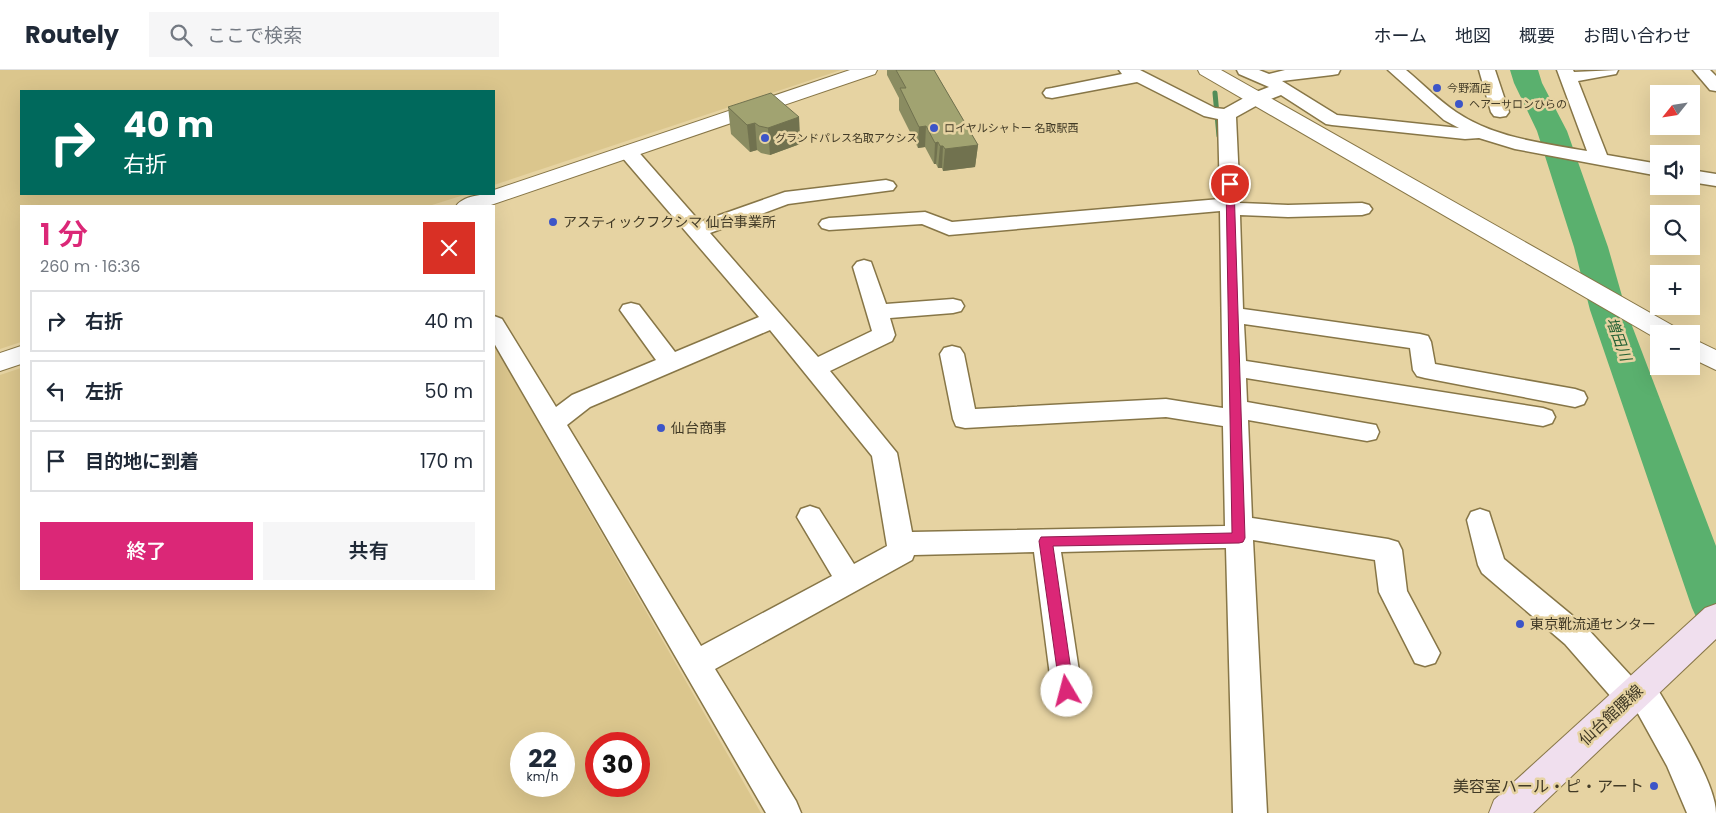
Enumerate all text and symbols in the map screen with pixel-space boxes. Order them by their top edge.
search box [149,12,499,57]
text: Routely [25,18,119,51]
icon: search [167,21,195,49]
text: ここで検索 [207,22,302,49]
text: ホーム [1374,23,1427,48]
text: 地図 [1455,23,1491,48]
text: 概要 [1519,23,1555,48]
text: お問い合わせ [1583,23,1691,48]
place label: 今野酒店 [1447,80,1491,96]
marker: 今野酒店 [1431,82,1443,94]
north arrow [1650,85,1700,135]
map controls [1650,85,1700,375]
place label: ヘアーサロンひらの [1469,96,1567,112]
marker: ヘアーサロンひらの [1453,98,1465,110]
text: 40 m [123,100,214,149]
icon: right [40,110,105,175]
place label: ロイヤルシャトー 名取駅西 [944,120,1079,136]
marker: ロイヤルシャトー 名取駅西 [928,122,940,134]
place label: グランドパレス名取アクシス [775,130,917,146]
marker: グランドパレス名取アクシス [759,132,771,144]
button: sound [1650,145,1700,195]
text: 右折 [123,149,167,180]
pin [1209,163,1251,205]
icon: arrive [1216,170,1244,198]
button: search [1650,205,1700,255]
place label: アスティックフクシマ 仙台事業所 [563,212,776,232]
text: 1 分 [40,213,88,256]
marker: アスティックフクシマ 仙台事業所 [547,216,559,228]
button: close [423,222,475,274]
text: 260 m · 16:36 [40,255,140,278]
button: + [1650,265,1700,315]
icon: right [42,307,70,335]
text: 右折 [85,308,123,335]
text: 40 m [424,308,473,335]
water label: 増田川 [1601,314,1637,366]
button: − [1650,325,1700,375]
icon: left [42,377,70,405]
text: 左折 [85,378,123,405]
text: 50 m [424,378,473,405]
place label: 仙台商事 [671,418,727,438]
marker: 仙台商事 [655,422,667,434]
icon: arrive [42,447,70,475]
text: 目的地に到着 [85,448,199,475]
text: 170 m [420,448,473,475]
button: 終了 [40,522,253,580]
button: 共有 [263,522,475,580]
place label: 東京靴流通センター [1530,614,1656,634]
marker: 東京靴流通センター [1514,618,1526,630]
position arrow [1040,664,1092,716]
street label: 仙台館腰線 [1574,679,1648,751]
speed limit sign: 30 [585,732,650,797]
text: 22 [528,741,557,776]
text: km/h [527,768,558,785]
place label: 美容室ハール・ピ・アート [1453,775,1644,798]
marker: 美容室ハール・ピ・アート [1648,780,1660,792]

